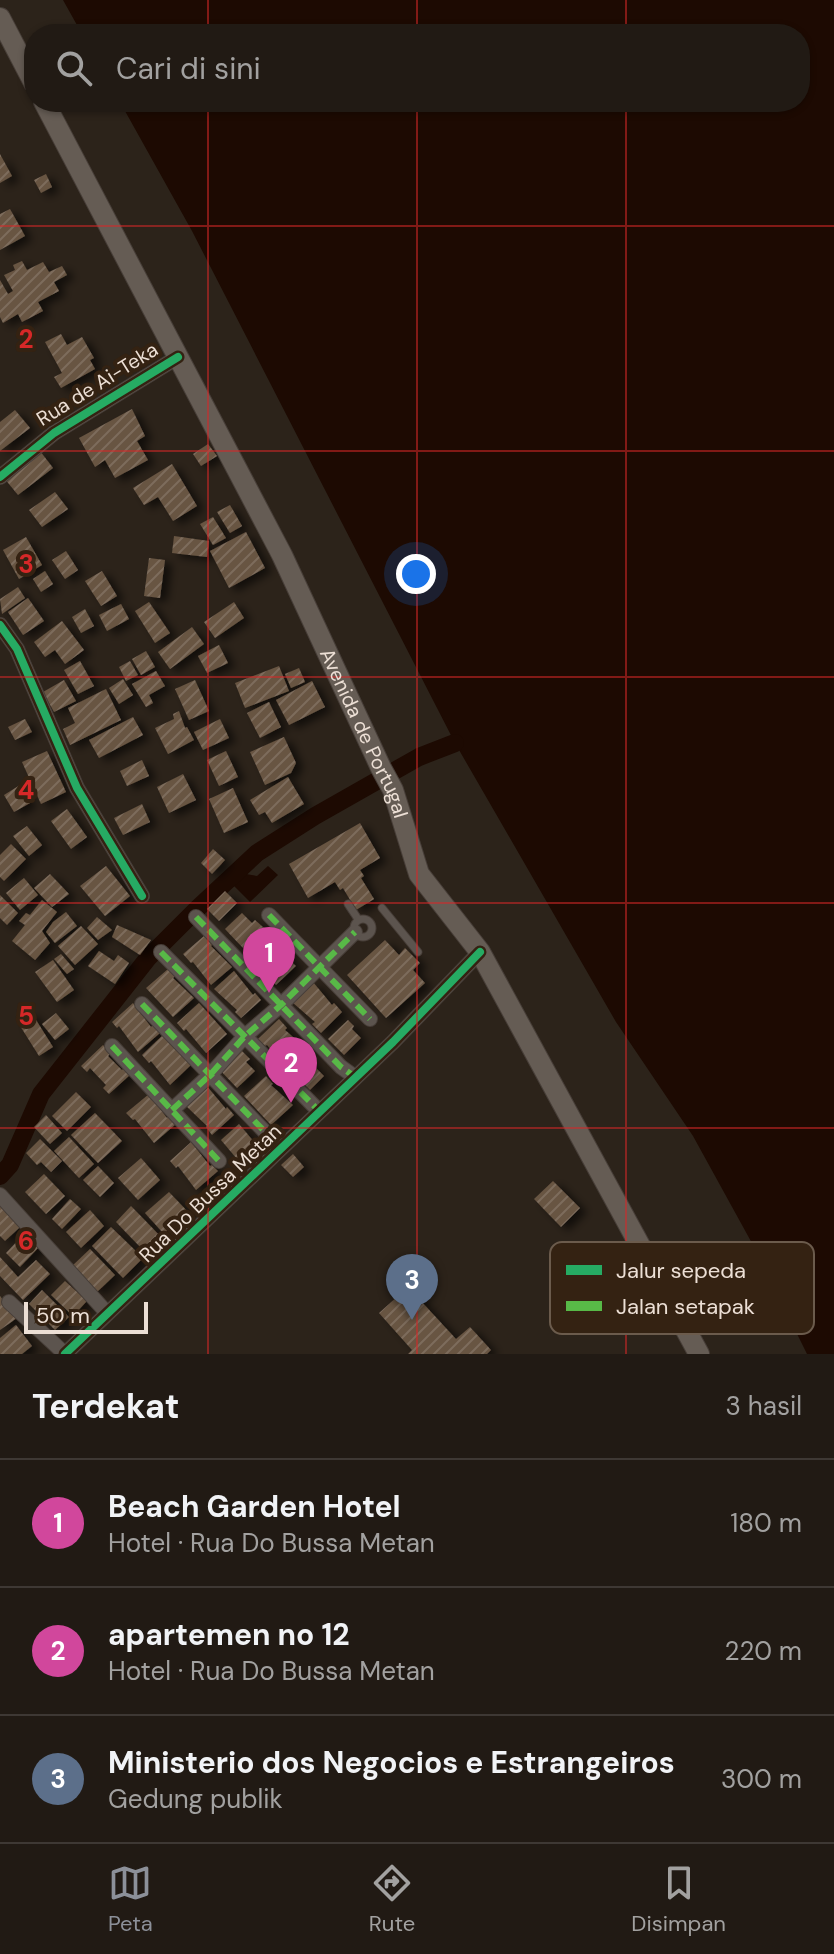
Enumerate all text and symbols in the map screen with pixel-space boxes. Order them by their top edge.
search box [24,24,810,112]
icon: search [52,46,96,90]
text: Cari di sini [116,49,261,88]
text: 2 [18,322,34,356]
street label: Rua de Ai-Teka [31,336,163,432]
text: 3 [18,547,34,581]
your location [396,554,436,594]
street label: Avenida de Portugal [314,644,414,821]
text: 4 [18,773,34,807]
pin: 1 [243,927,295,993]
text: 5 [18,999,34,1033]
pin: 2 [265,1037,317,1103]
street label: Rua Do Bussa Metan [133,1118,287,1268]
text: 6 [18,1224,34,1258]
legend [550,1242,814,1334]
pin: 3 [386,1254,438,1320]
text: Jalur sepeda [616,1256,746,1285]
text: Jalan setapak [616,1292,755,1321]
scale bar [24,1298,148,1334]
text: 50 m [36,1301,90,1330]
text: Terdekat [32,1384,180,1429]
text: 3 hasil [726,1389,802,1423]
text: Beach Garden Hotel [108,1487,401,1526]
text: 1 [53,1506,63,1540]
text: 180 m [730,1506,802,1540]
text: Hotel · Rua Do Bussa Metan [108,1526,435,1560]
text: apartemen no 12 [108,1615,350,1654]
text: 2 [50,1634,66,1668]
text: 220 m [724,1634,802,1668]
text: Hotel · Rua Do Bussa Metan [108,1654,435,1688]
text: Ministerio dos Negocios e Estrangeiros [108,1743,675,1782]
text: 3 [50,1762,66,1796]
text: 300 m [721,1762,802,1796]
text: Gedung publik [108,1782,283,1816]
tab: Peta [108,1861,153,1938]
tab: Rute [369,1861,415,1938]
tab: Disimpan [631,1861,726,1938]

